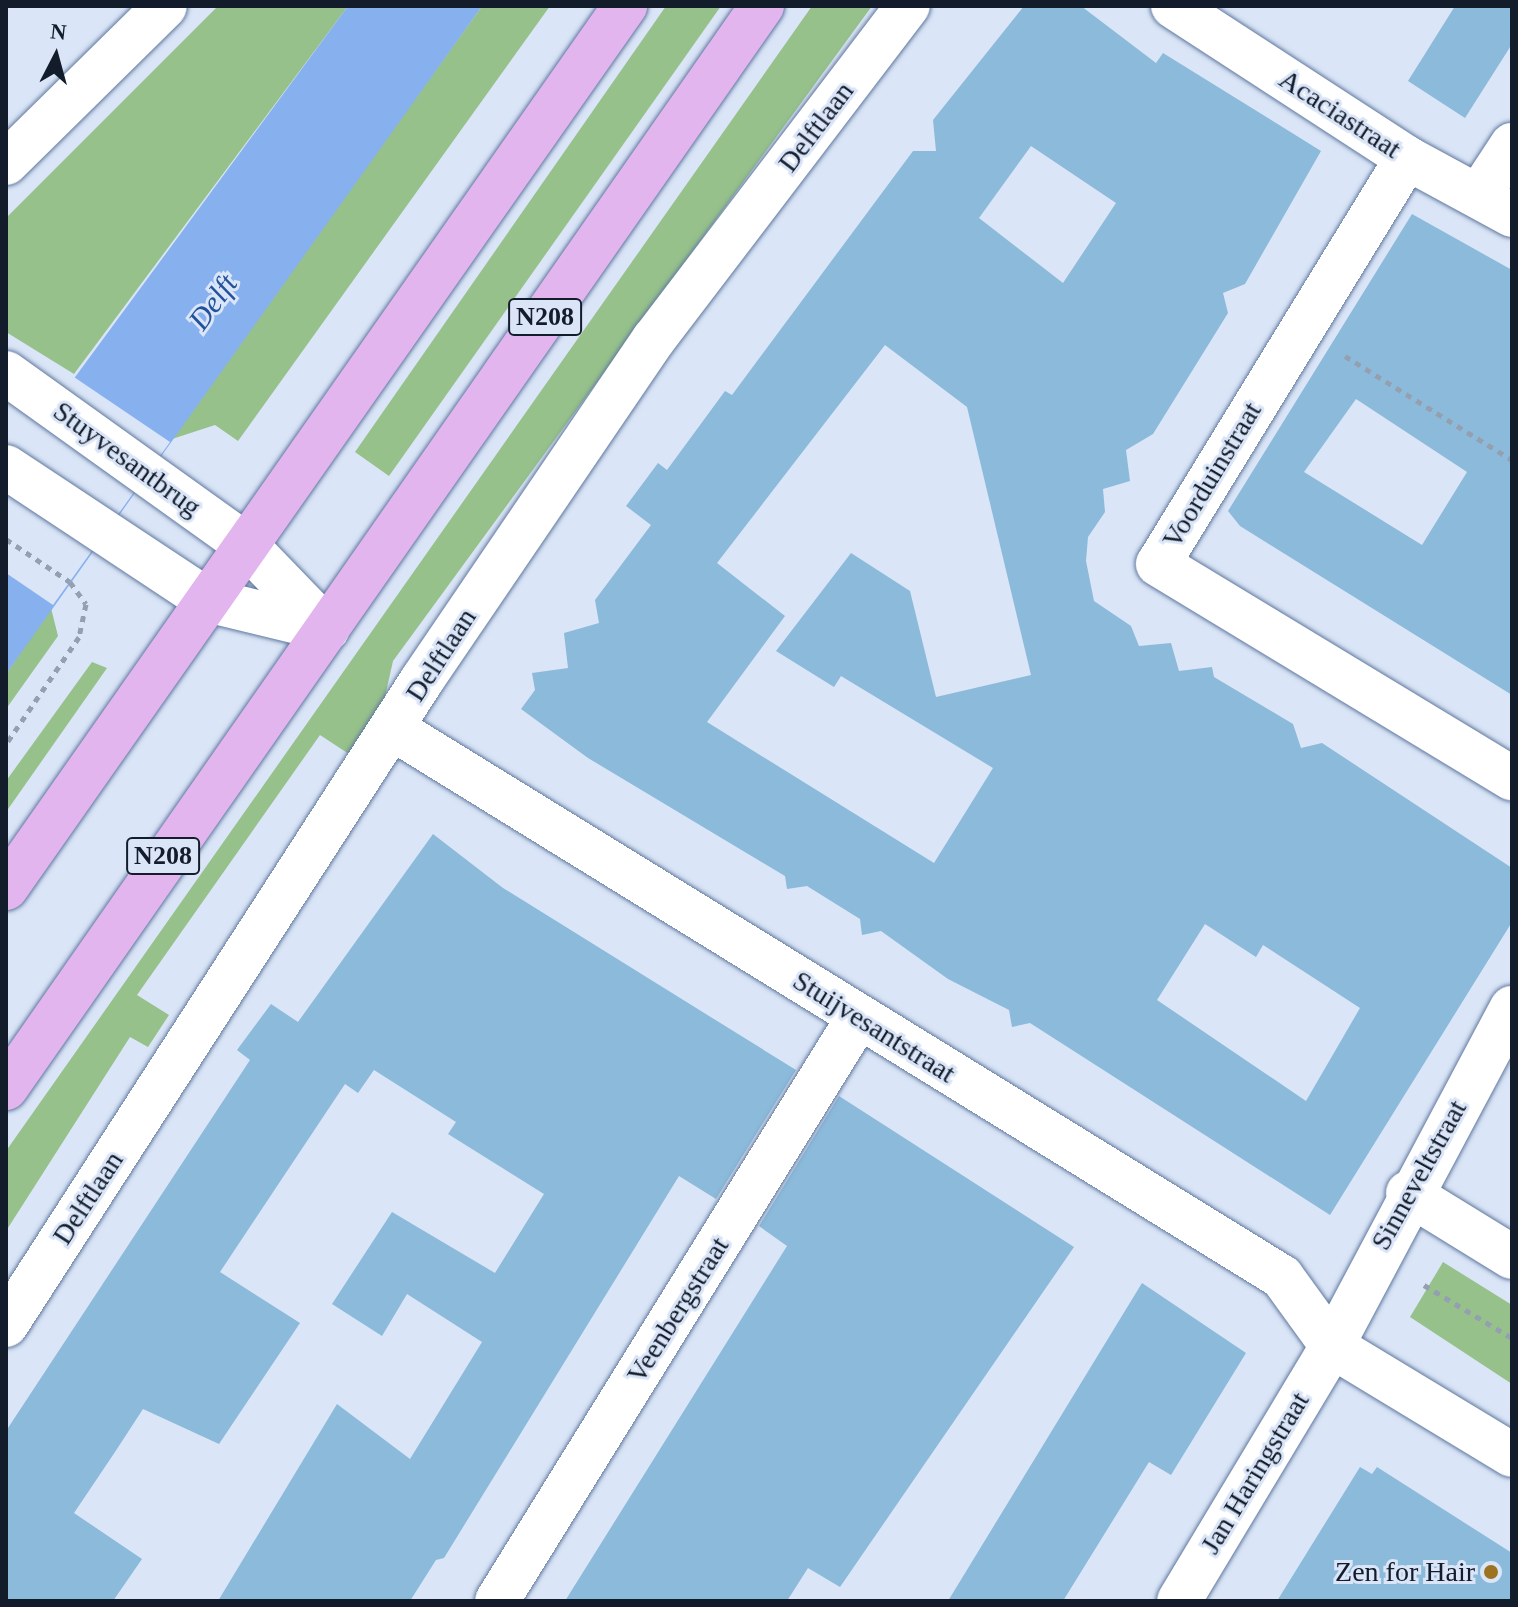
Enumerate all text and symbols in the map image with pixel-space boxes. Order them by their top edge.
north arrow [16,16,96,96]
text: N [49,18,68,45]
street label: Acaciastraat [1273,62,1407,166]
street label: Delftlaan [771,75,861,179]
water label: Delft [181,267,245,337]
road number: N208 [507,295,583,339]
street label: Stuyvesantbrug [47,394,207,524]
street label: Voorduinstraat [1155,396,1269,554]
street label: Delftlaan [399,602,483,708]
road number: N208 [125,834,201,878]
street label: Stuijvesantstraat [787,964,961,1090]
street label: Sinneveltstraat [1364,1094,1474,1256]
street label: Delftlaan [46,1145,130,1251]
street label: Veenbergstraat [620,1231,736,1389]
street label: Jan Haringstraat [1194,1386,1316,1560]
place label: Zen for Hair [1335,1555,1475,1589]
marker: Zen for Hair [1482,1563,1500,1581]

